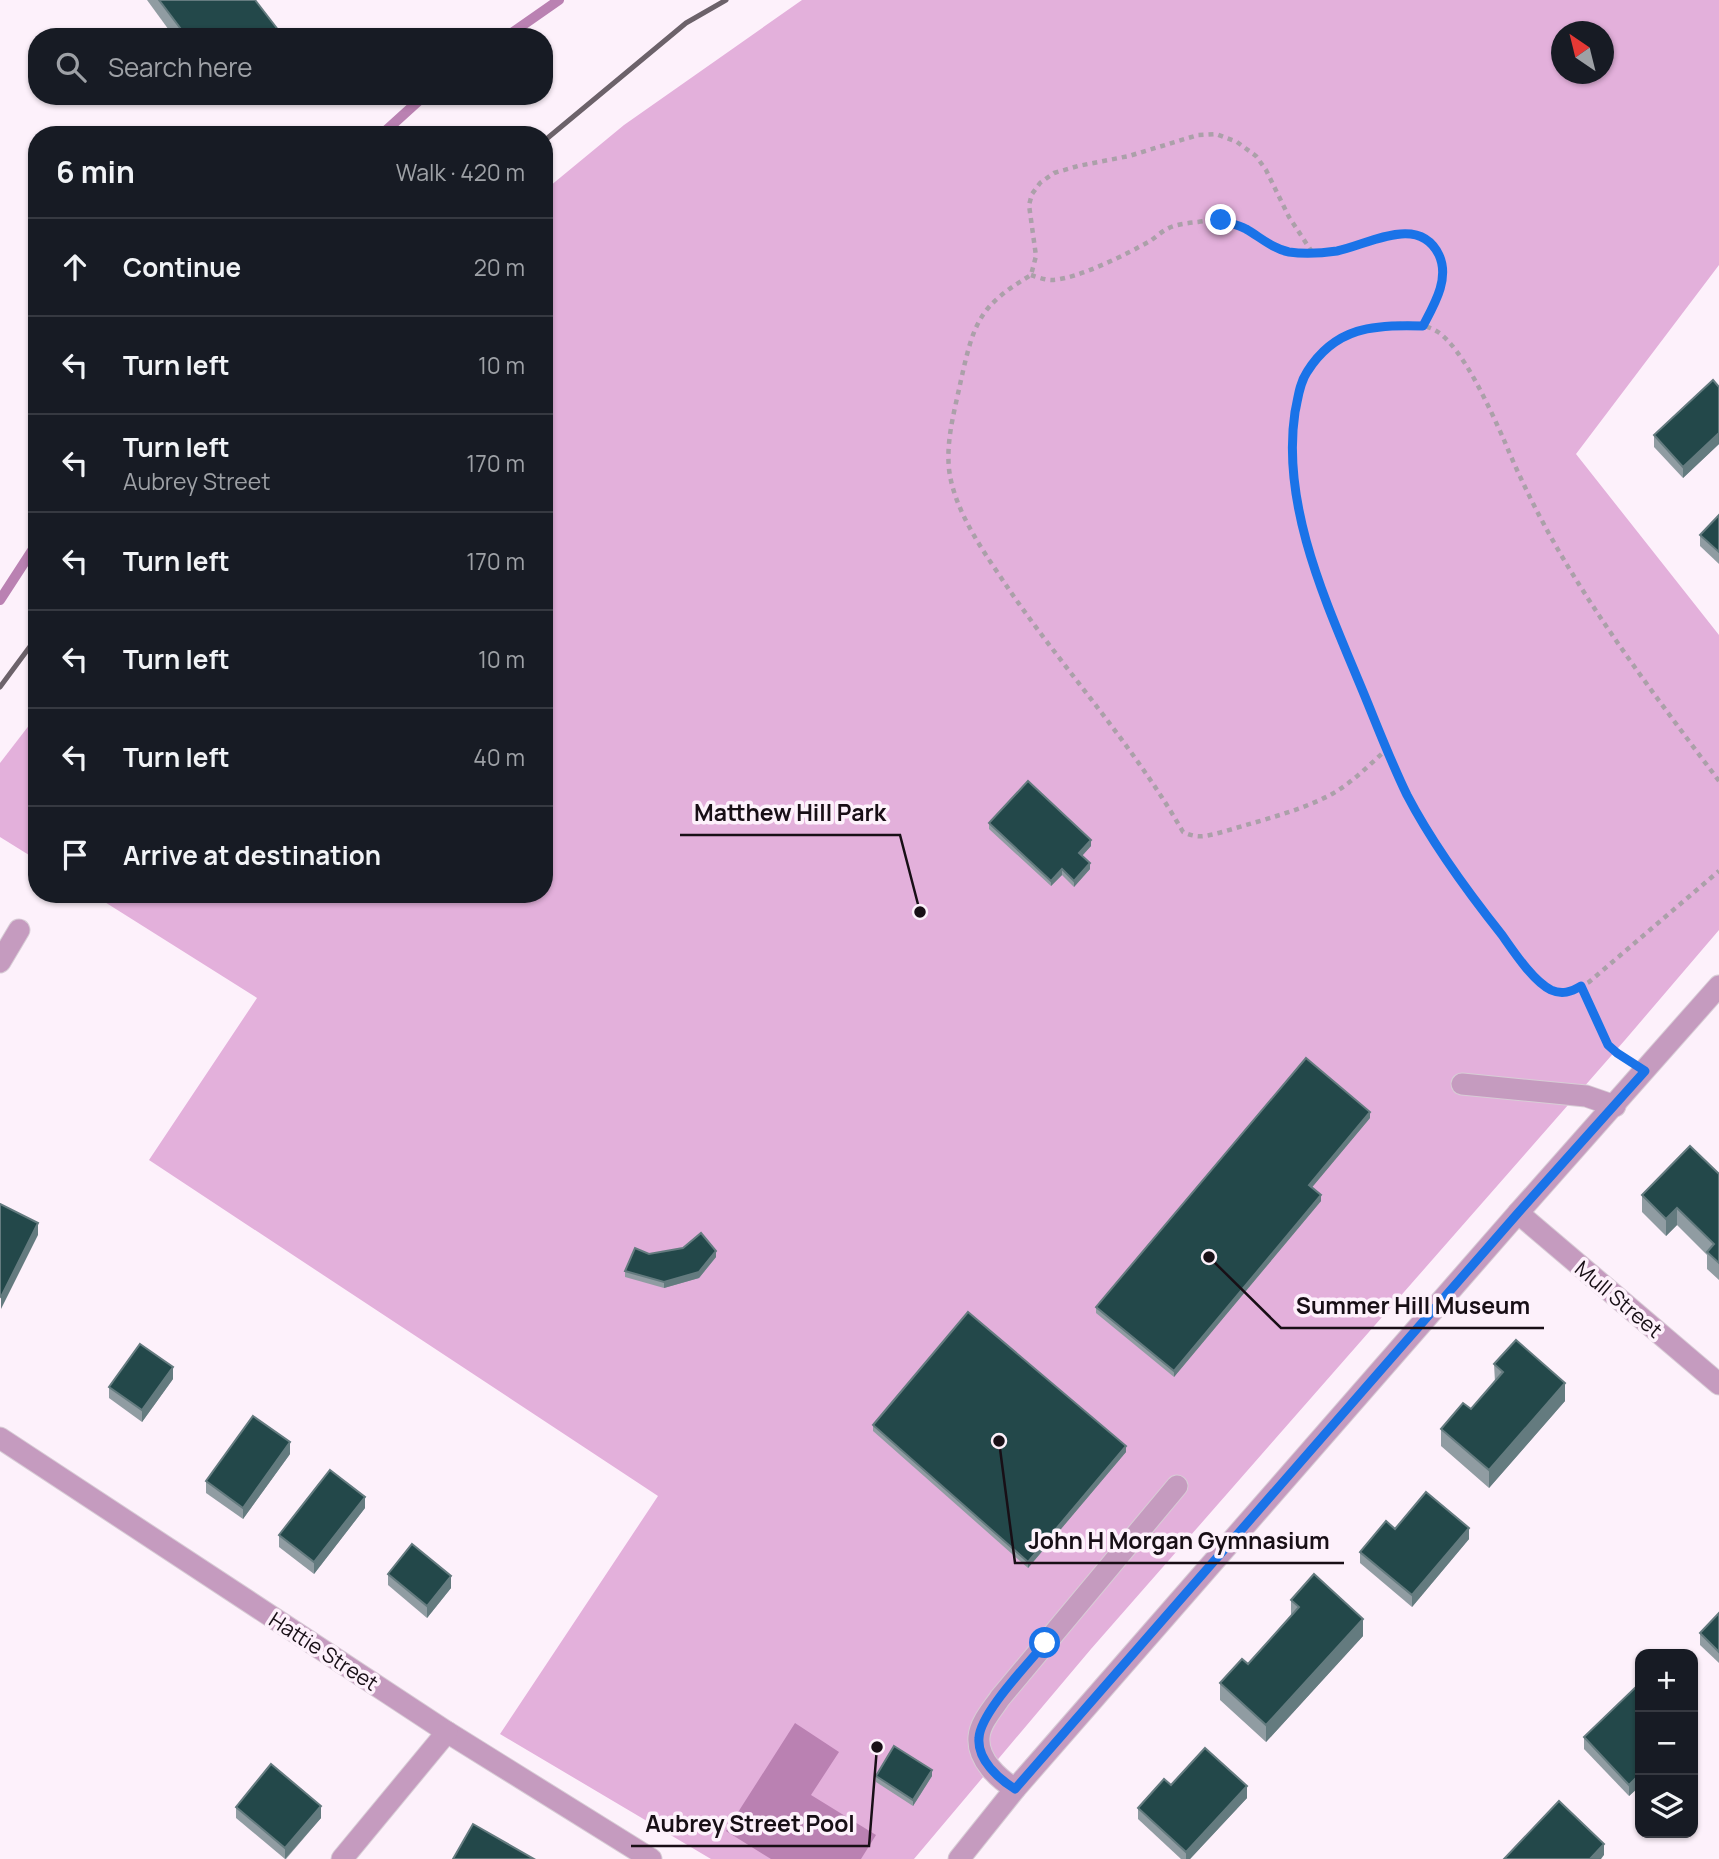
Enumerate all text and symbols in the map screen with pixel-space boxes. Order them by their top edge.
north arrow [1551,21,1614,84]
search box [28,28,553,105]
icon: search [52,48,90,86]
text: Search here [108,49,253,85]
text: 6 min [56,151,135,192]
text: Walk · 420 m [396,156,525,188]
route end [1205,204,1236,235]
icon: ahead [56,248,94,286]
text: Continue [123,249,241,285]
text: 20 m [474,251,525,283]
icon: left [56,346,94,384]
text: Turn left [123,347,230,383]
text: 10 m [478,349,525,381]
text: Turn left [123,429,230,465]
icon: left [56,444,94,482]
text: 170 m [466,447,525,479]
text: Aubrey Street [123,465,270,497]
icon: left [56,542,94,580]
text: Turn left [123,543,230,579]
text: 170 m [466,545,525,577]
icon: left [56,640,94,678]
text: Turn left [123,641,230,677]
text: 10 m [478,643,525,675]
icon: left [56,738,94,776]
text: Turn left [123,739,230,775]
text: 40 m [473,741,525,773]
callout: Matthew Hill Park [680,791,900,835]
text: Matthew Hill Park [694,796,887,828]
icon: arrive [56,836,94,874]
text: Arrive at destination [123,837,381,873]
street label: Mull Street [1569,1254,1669,1344]
callout: Summer Hill Museum [1281,1284,1544,1328]
text: Summer Hill Museum [1296,1289,1530,1321]
callout: John H Morgan Gymnasium [1015,1519,1344,1563]
text: John H Morgan Gymnasium [1028,1524,1330,1556]
street label: Hattie Street [264,1605,384,1697]
route start [1029,1627,1060,1658]
map controls [1635,1649,1698,1838]
button: + [1635,1649,1698,1712]
button: − [1635,1712,1698,1775]
button: layers [1635,1775,1698,1838]
callout: Aubrey Street Pool [631,1802,869,1846]
text: Aubrey Street Pool [645,1807,855,1839]

